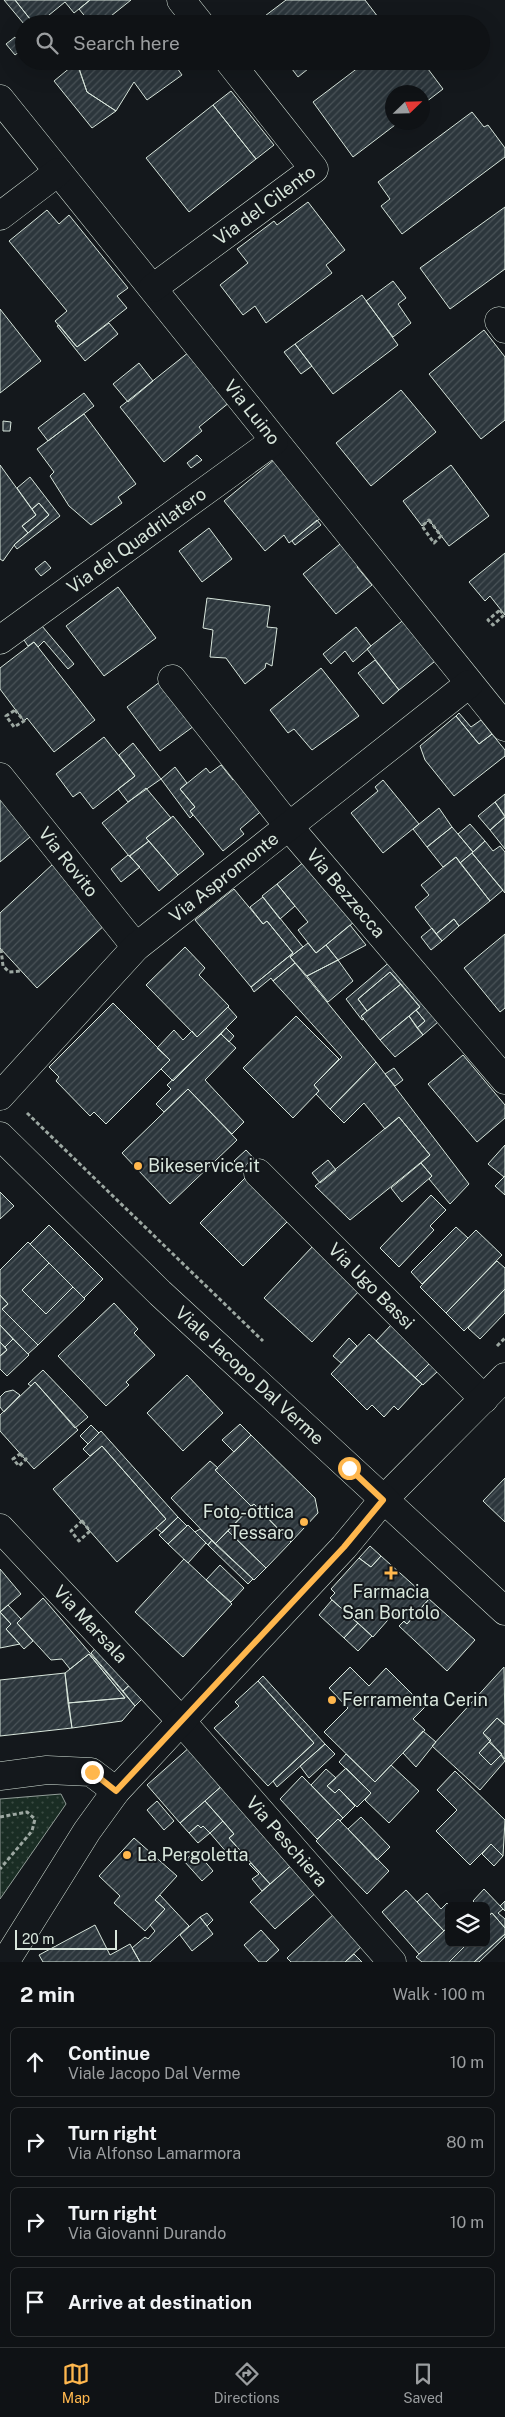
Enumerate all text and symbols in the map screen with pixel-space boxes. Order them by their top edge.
search box [15,15,490,70]
icon: search [33,29,61,57]
text: Search here [73,32,180,54]
north arrow [385,85,430,130]
street label: Via del Cilento [210,161,319,249]
street label: Via Luino [220,375,285,449]
street label: Via del Quadrilatero [63,483,210,598]
street label: Via Rovito [34,823,103,901]
street label: Via Aspromonte [165,828,283,927]
street label: Via Bezzecca [302,844,390,942]
place label: Bikeservice.it [148,1155,260,1176]
marker: Bikeservice.it [132,1160,144,1172]
street label: Via Ugo Bassi [324,1238,419,1333]
street label: Viale Jacopo Dal Verme [171,1302,328,1449]
route start [338,1457,361,1480]
place label: Foto-ottica Tessaro [203,1501,294,1543]
marker: Foto-ottica Tessaro [298,1516,310,1528]
marker: Farmacia San Bortolo [385,1567,397,1579]
street label: Via Marsala [49,1581,132,1667]
place label: Farmacia San Bortolo [342,1581,440,1623]
place label: Ferramenta Cerin [342,1689,488,1710]
marker: Ferramenta Cerin [326,1694,338,1706]
route end [81,1761,104,1784]
street label: Via Peschiera [242,1792,332,1891]
place label: La Pergoletta [137,1844,249,1865]
marker: La Pergoletta [121,1849,133,1861]
map controls [445,1902,490,1947]
button: layers [445,1902,490,1947]
scale bar [15,1927,118,1950]
text: 20 m [22,1931,54,1947]
text: 2 min [20,1982,75,2007]
text: Walk · 100 m [393,1985,485,2004]
text: Continue [68,2042,150,2064]
icon: ahead [21,2048,49,2076]
text: 10 m [450,2053,484,2072]
text: Viale Jacopo Dal Verme [68,2064,241,2083]
text: Turn right [68,2122,157,2144]
icon: right [21,2128,49,2156]
text: 80 m [446,2133,484,2152]
text: Via Alfonso Lamarmora [68,2144,241,2163]
text: Turn right [68,2202,157,2224]
icon: right [21,2208,49,2236]
text: 10 m [450,2213,484,2232]
text: Via Giovanni Durando [68,2224,226,2243]
icon: arrive [21,2288,49,2316]
text: Arrive at destination [68,2291,252,2313]
tab: Map [62,2360,90,2406]
tab: Directions [214,2360,280,2406]
tab: Saved [403,2360,443,2406]

